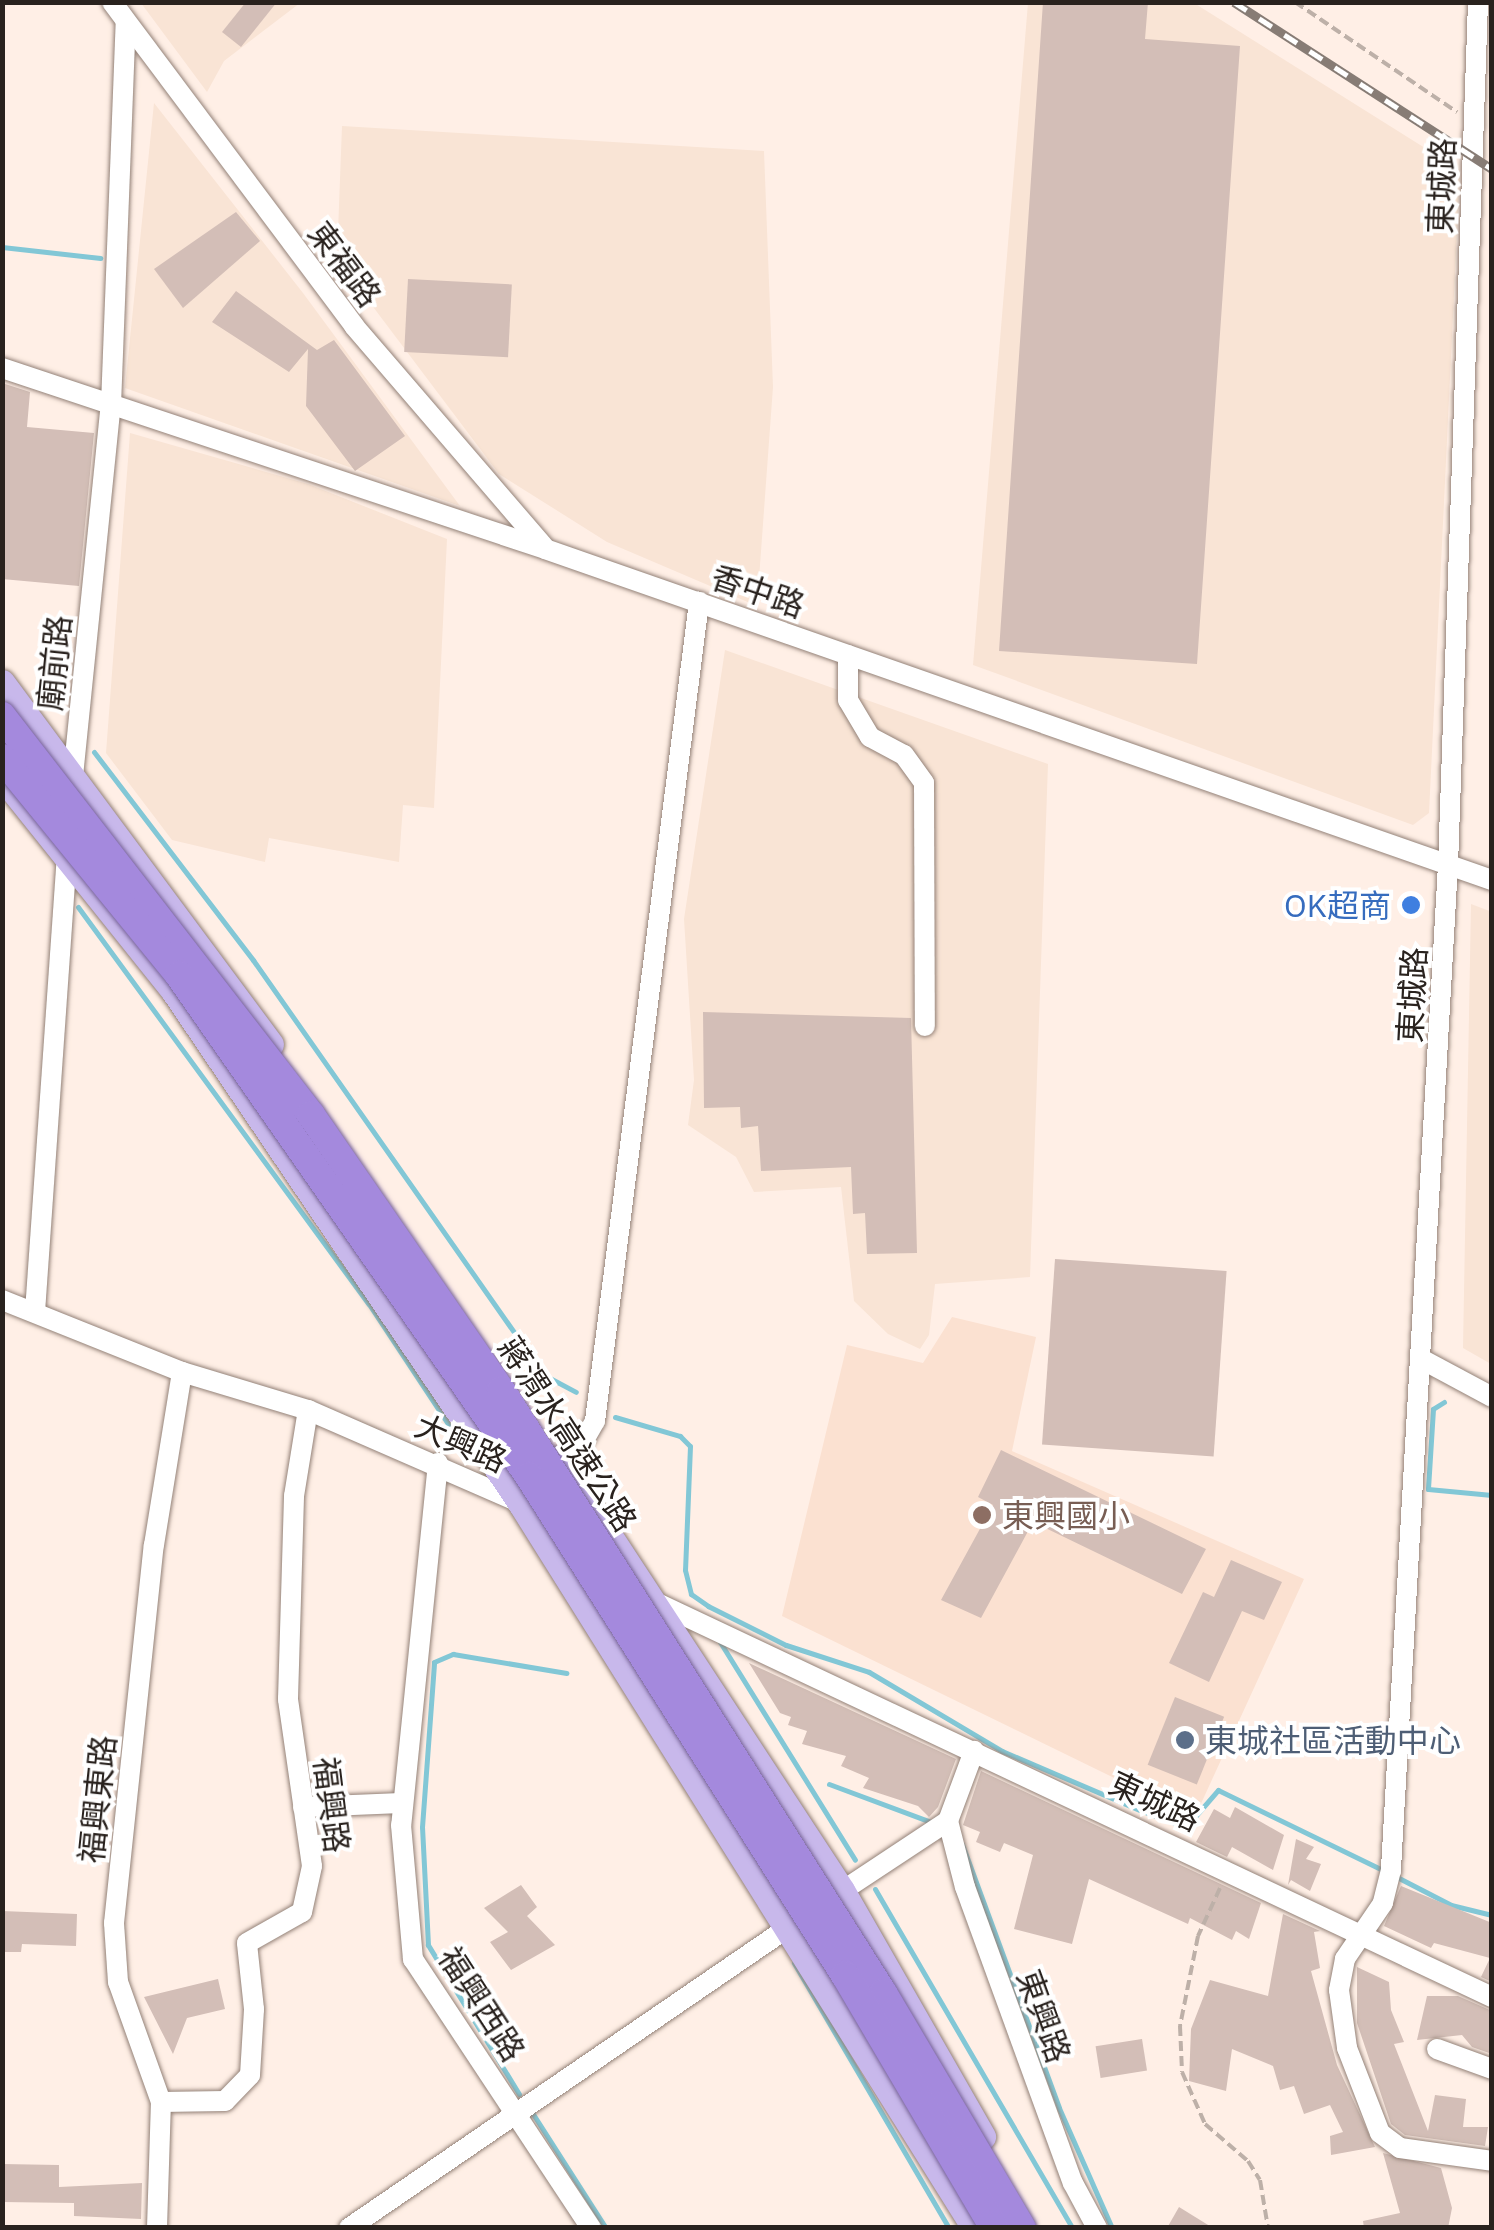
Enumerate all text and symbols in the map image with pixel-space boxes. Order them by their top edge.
street label: 東城路 [1420,137,1462,235]
street label: 東福路 [301,214,389,314]
street label: 香中路 [706,557,810,625]
street label: 廟前路 [30,613,78,713]
place label: OK超商 [1284,886,1391,924]
marker: OK超商 [1400,894,1422,916]
street label: 東城路 [1390,946,1434,1044]
street label: 蔣渭水高速公路 [491,1330,645,1538]
street label: 大興路 [409,1406,513,1480]
place label: 東興國小 [1002,1496,1130,1534]
marker: 東興國小 [971,1504,993,1526]
place label: 東城社區活動中心 [1205,1721,1461,1759]
marker: 東城社區活動中心 [1174,1729,1196,1751]
street label: 福興東路 [71,1733,123,1865]
street label: 福興路 [307,1755,357,1855]
street label: 東城路 [1103,1763,1207,1839]
street label: 福興西路 [431,1940,533,2068]
street label: 東興路 [1010,1964,1078,2068]

